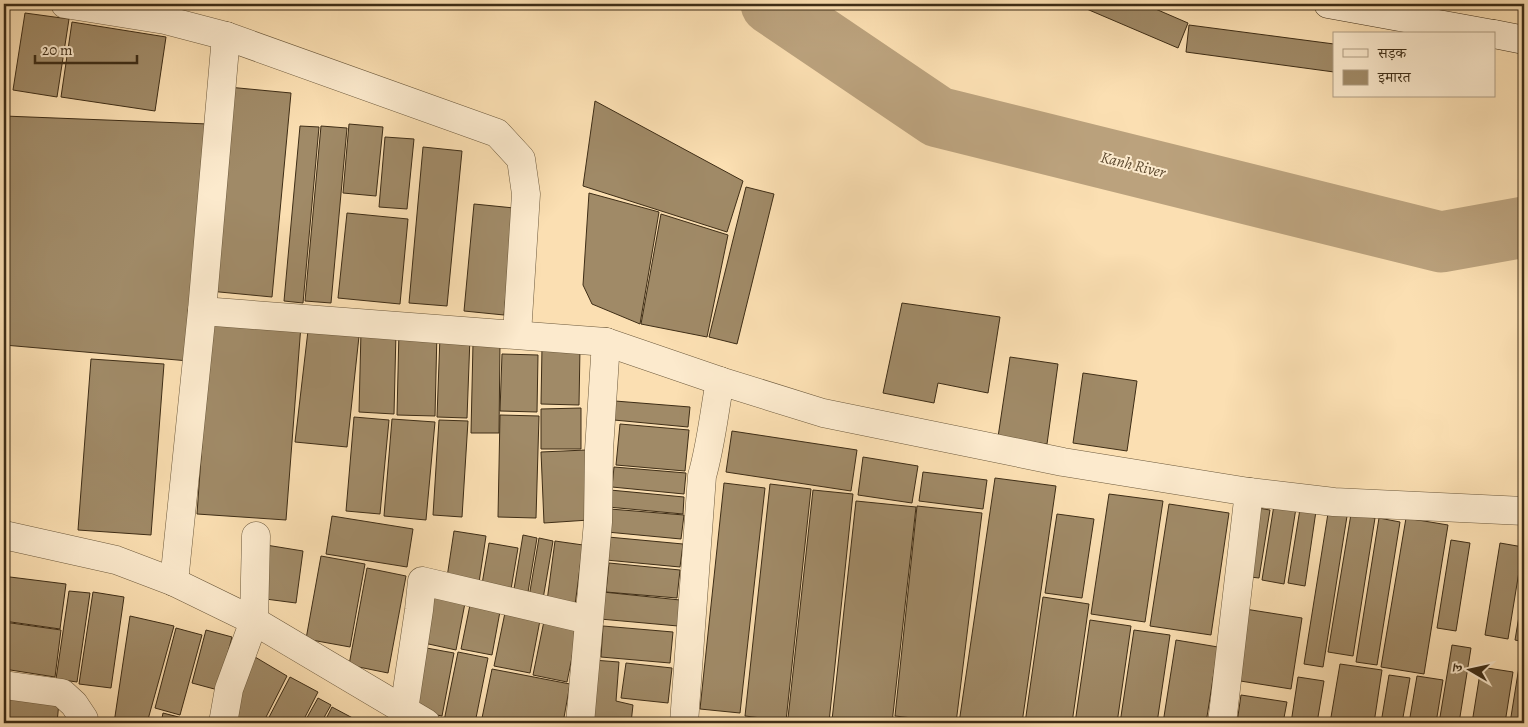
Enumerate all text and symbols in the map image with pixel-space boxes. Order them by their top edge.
scale bar [35,32,138,64]
legend [1333,32,1496,98]
text: 20 m [42,40,73,60]
text: सड़क [1377,43,1407,63]
text: इमारत [1377,67,1412,87]
water label: Kanh River [1098,146,1168,184]
north arrow [1446,644,1496,694]
text: उ [1448,662,1468,674]

